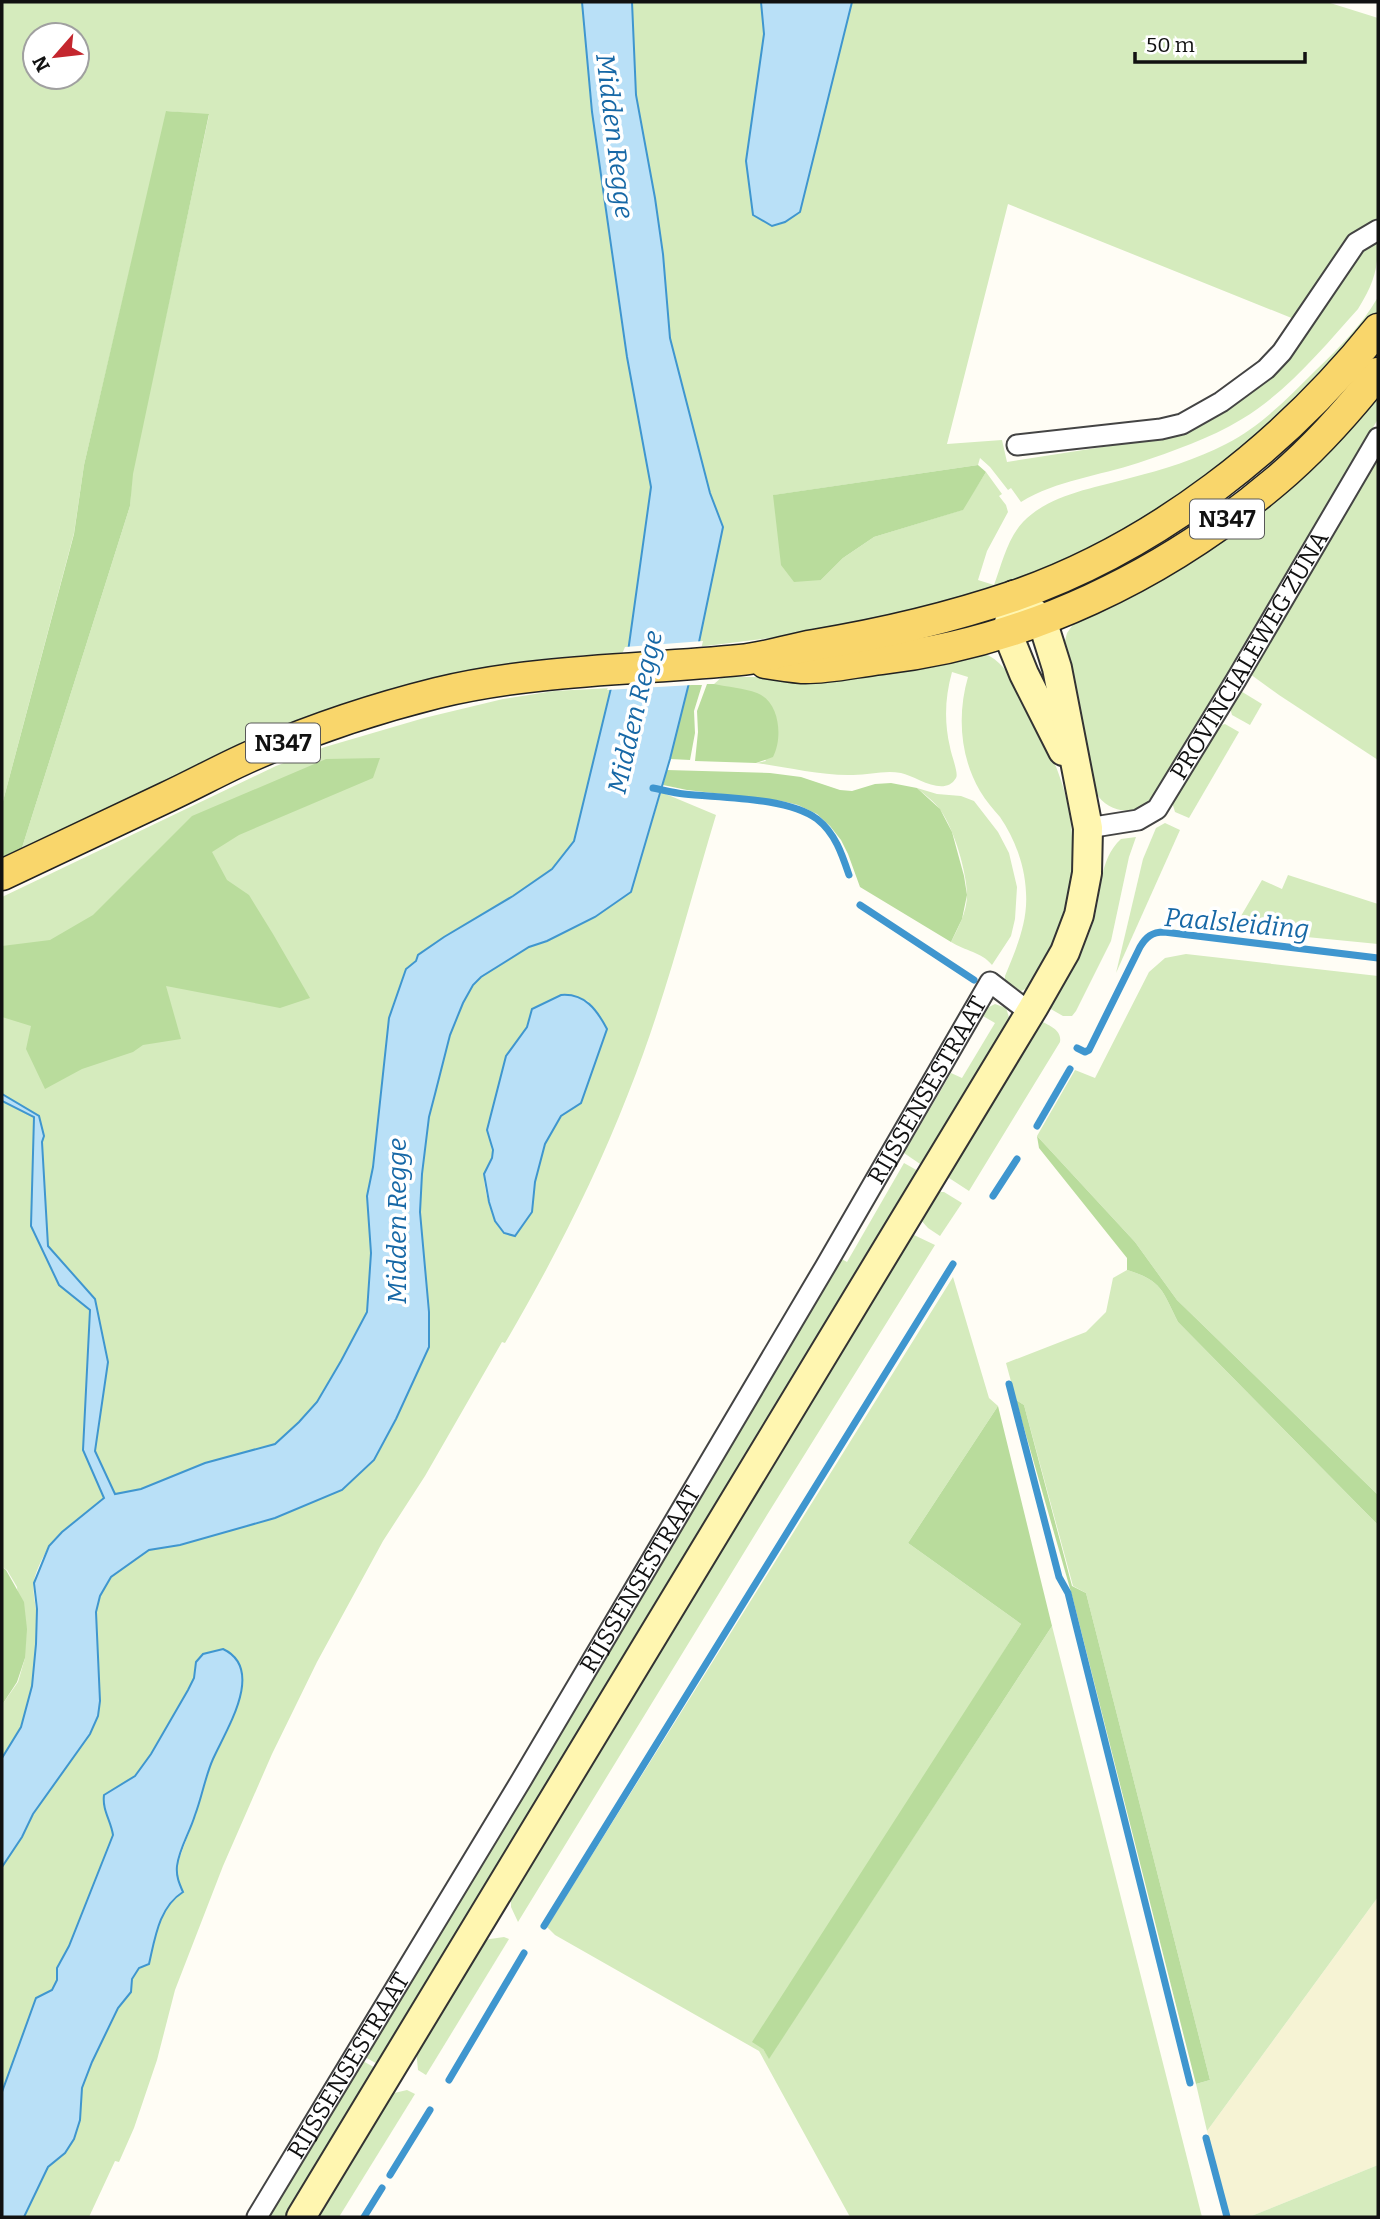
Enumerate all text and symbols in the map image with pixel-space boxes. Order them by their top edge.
north arrow [21,21,91,91]
scale bar [1135,21,1305,65]
text: 50 m [1146,32,1195,58]
text: N [28,52,55,76]
water label: Midden Regge [589,52,640,220]
road number: N347 [1190,499,1264,538]
street label: PROVINCIALEWEG ZUNA [1164,526,1334,785]
water label: Midden Regge [602,628,669,797]
road number: N347 [246,723,320,762]
water label: Paalsleiding [1163,902,1311,945]
street label: RIJSSENSESTRAAT [862,992,993,1189]
water label: Midden Regge [382,1138,413,1304]
street label: RIJSSENSESTRAAT [574,1481,706,1678]
street label: RIJSSENSESTRAAT [282,1968,415,2164]

